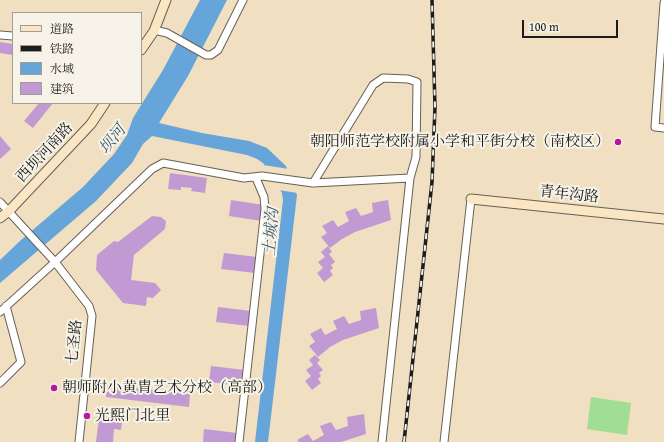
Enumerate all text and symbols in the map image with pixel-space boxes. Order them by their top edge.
legend [12,12,142,104]
scale bar [524,12,620,38]
text: 100 m [529,18,559,35]
text: 道路 [50,20,74,37]
text: 铁路 [50,40,74,57]
text: 水域 [50,60,74,77]
text: 建筑 [50,80,74,97]
street label: 西坝河南路 [13,119,77,187]
water label: 坝河 [96,121,130,159]
place label: 朝阳师范学校附属小学和平街分校（南校区） [310,133,610,151]
marker: 朝阳师范学校附属小学和平街分校（南校区） [613,137,623,147]
street label: 青年沟路 [538,183,600,207]
water label: 土城沟 [261,207,283,257]
street label: 七圣路 [64,319,86,365]
place label: 朝师附小黄胄艺术分校（高部） [62,379,272,397]
marker: 朝师附小黄胄艺术分校（高部） [49,383,59,393]
place label: 光熙门北里 [95,407,170,425]
marker: 光熙门北里 [82,411,92,421]

